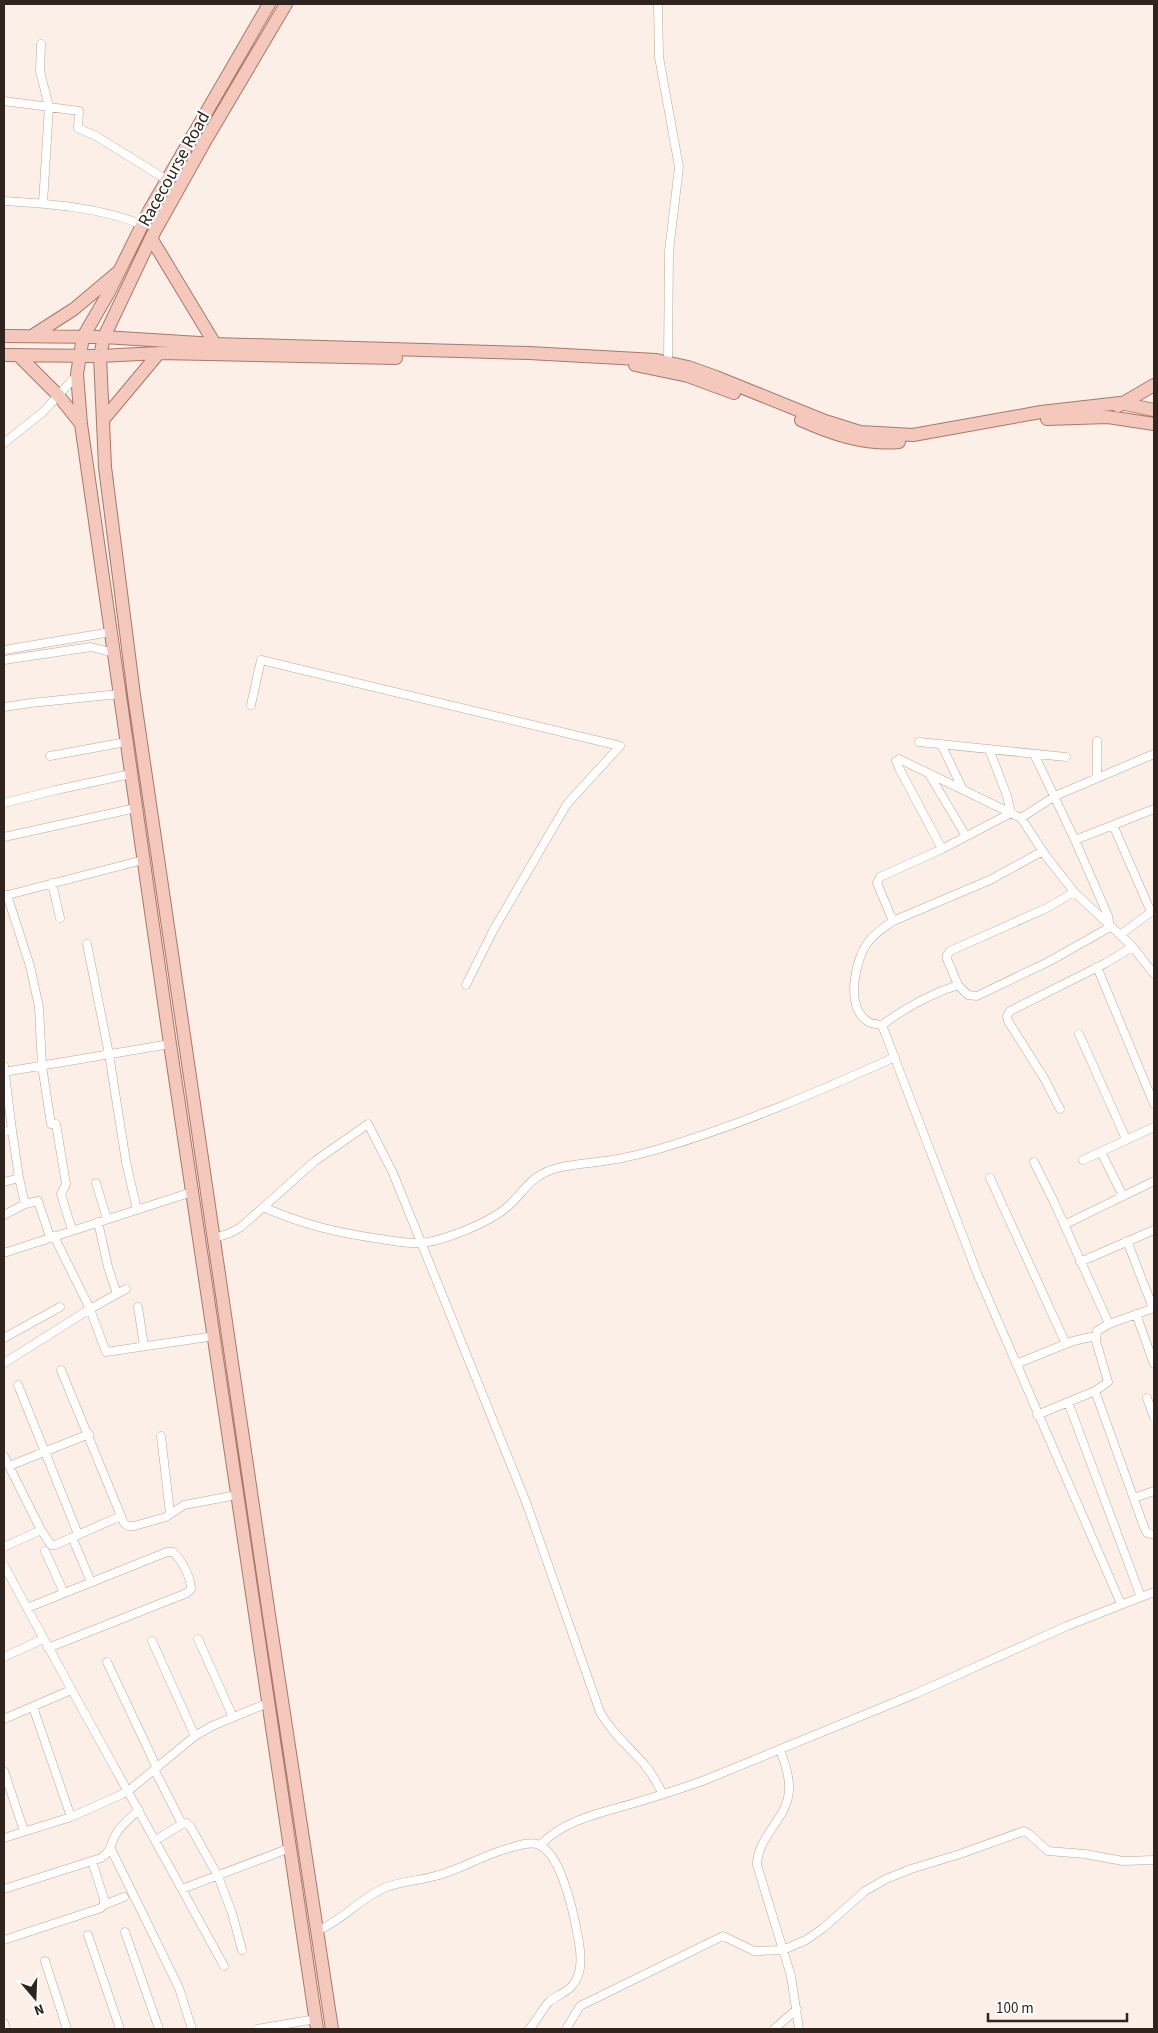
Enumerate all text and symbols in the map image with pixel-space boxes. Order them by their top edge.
street label: Racecourse Road [132,107,216,231]
north arrow [10,1973,60,2023]
scale bar [988,1990,1127,2022]
text: N [31,1998,47,2020]
text: 100 m [996,1998,1034,2019]

